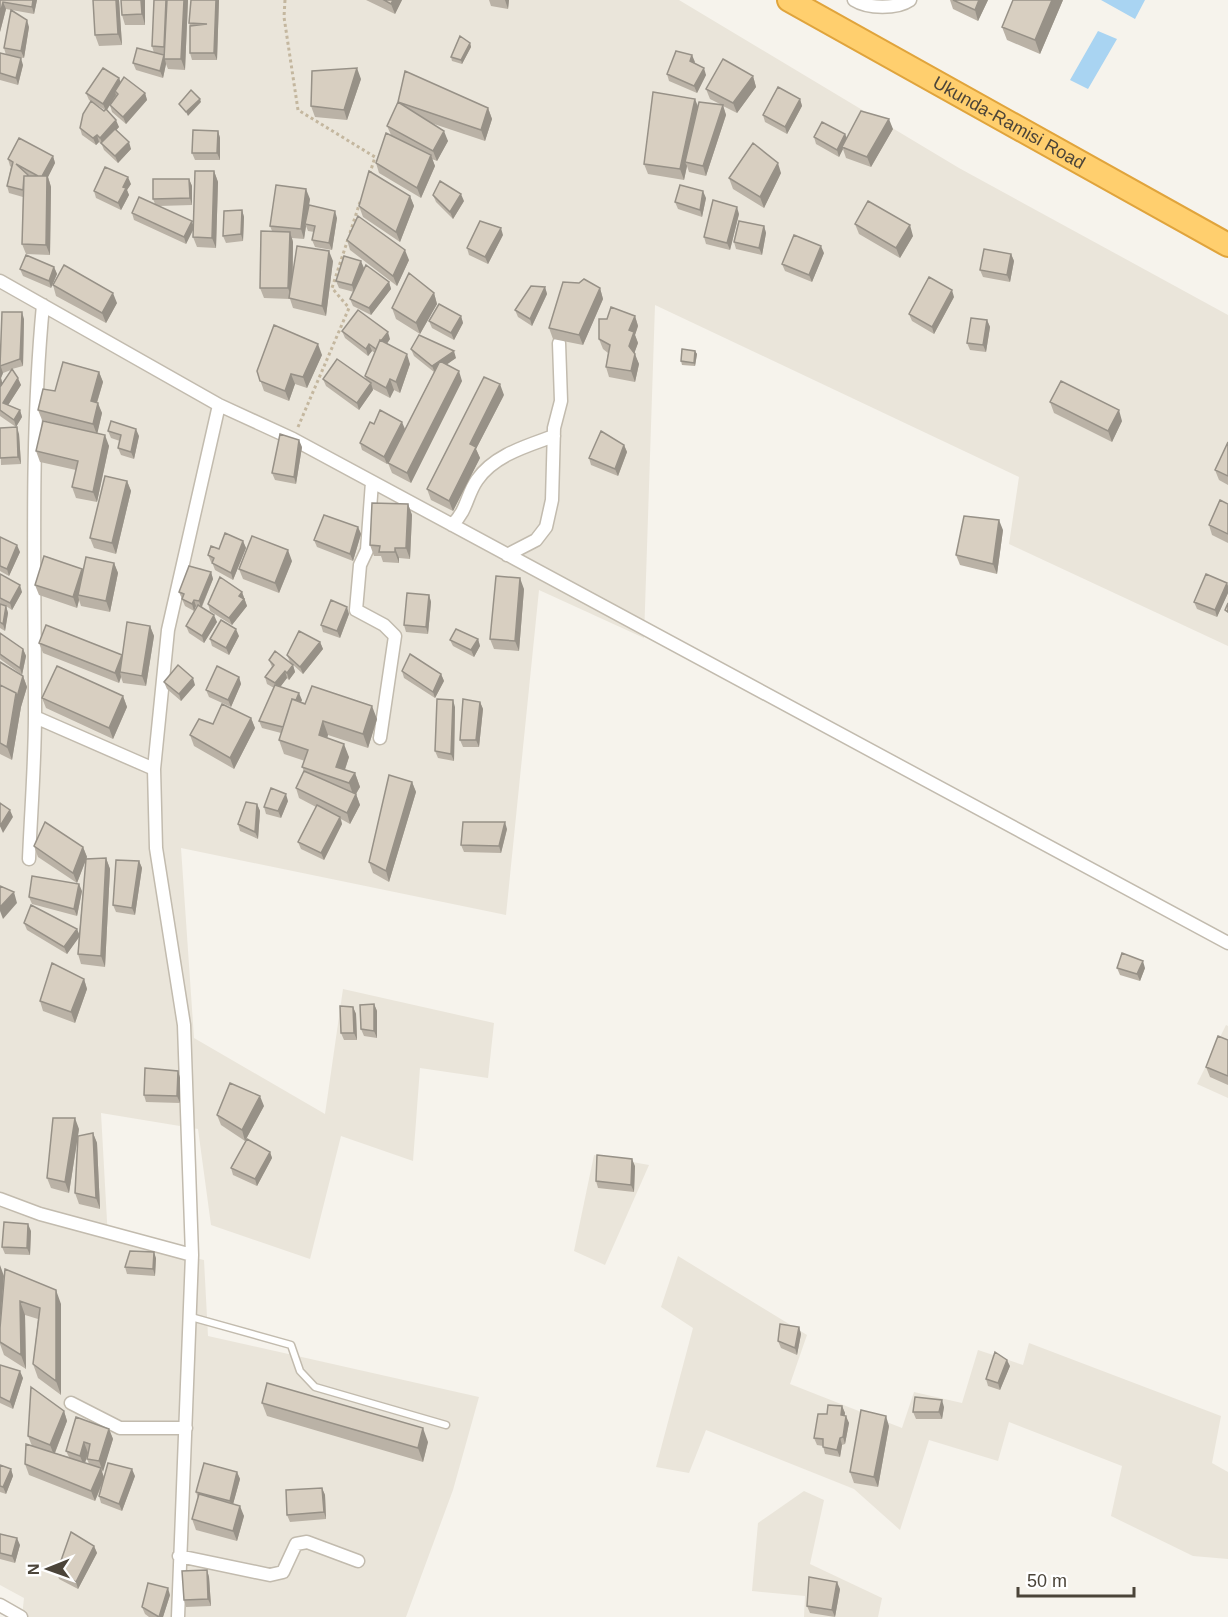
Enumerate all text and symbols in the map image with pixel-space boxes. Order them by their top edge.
street label: Ukunda-Ramisi Road [929,72,1089,173]
north arrow [18,1539,78,1599]
scale bar [1018,1560,1134,1598]
text: N [25,1563,42,1575]
text: 50 m [1027,1571,1067,1591]

